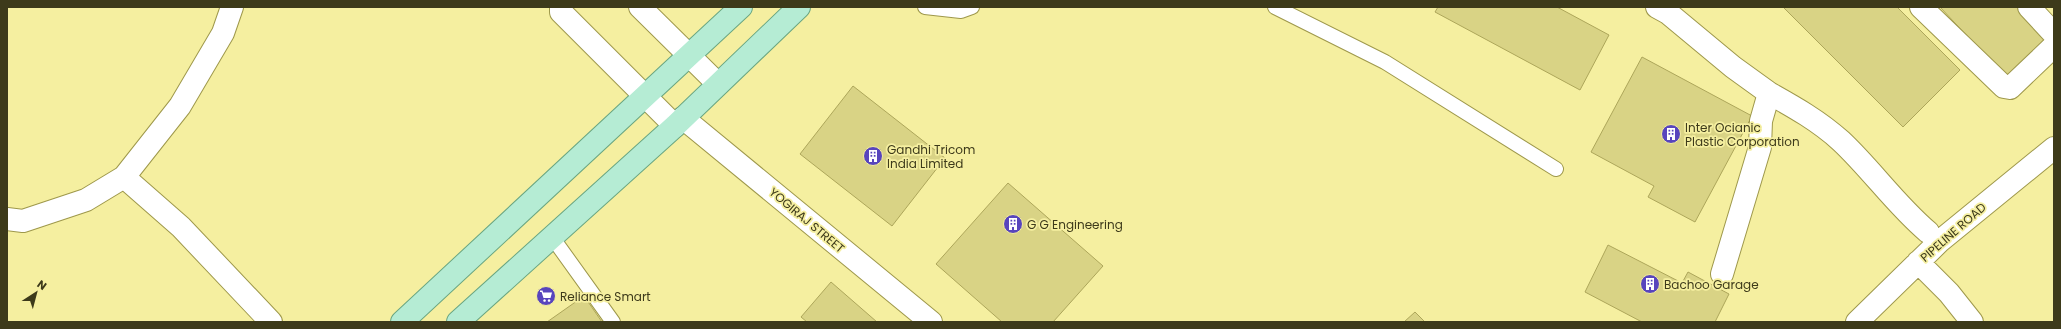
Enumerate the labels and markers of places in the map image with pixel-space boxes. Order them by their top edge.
place label: Inter Ocianic Plastic Corporation [1685,119,1800,150]
building icon: Inter Ocianic Plastic Corporation [1660,123,1682,145]
place label: Gandhi Tricom India Limited [887,141,975,172]
building icon: Gandhi Tricom India Limited [862,145,884,167]
building icon: G G Engineering [1002,213,1024,235]
place label: G G Engineering [1027,216,1123,233]
building icon: Bachoo Garage [1639,273,1661,295]
place label: Bachoo Garage [1664,276,1759,293]
supermarket icon: Reliance Smart [535,285,557,307]
place label: Reliance Smart [560,288,651,305]

